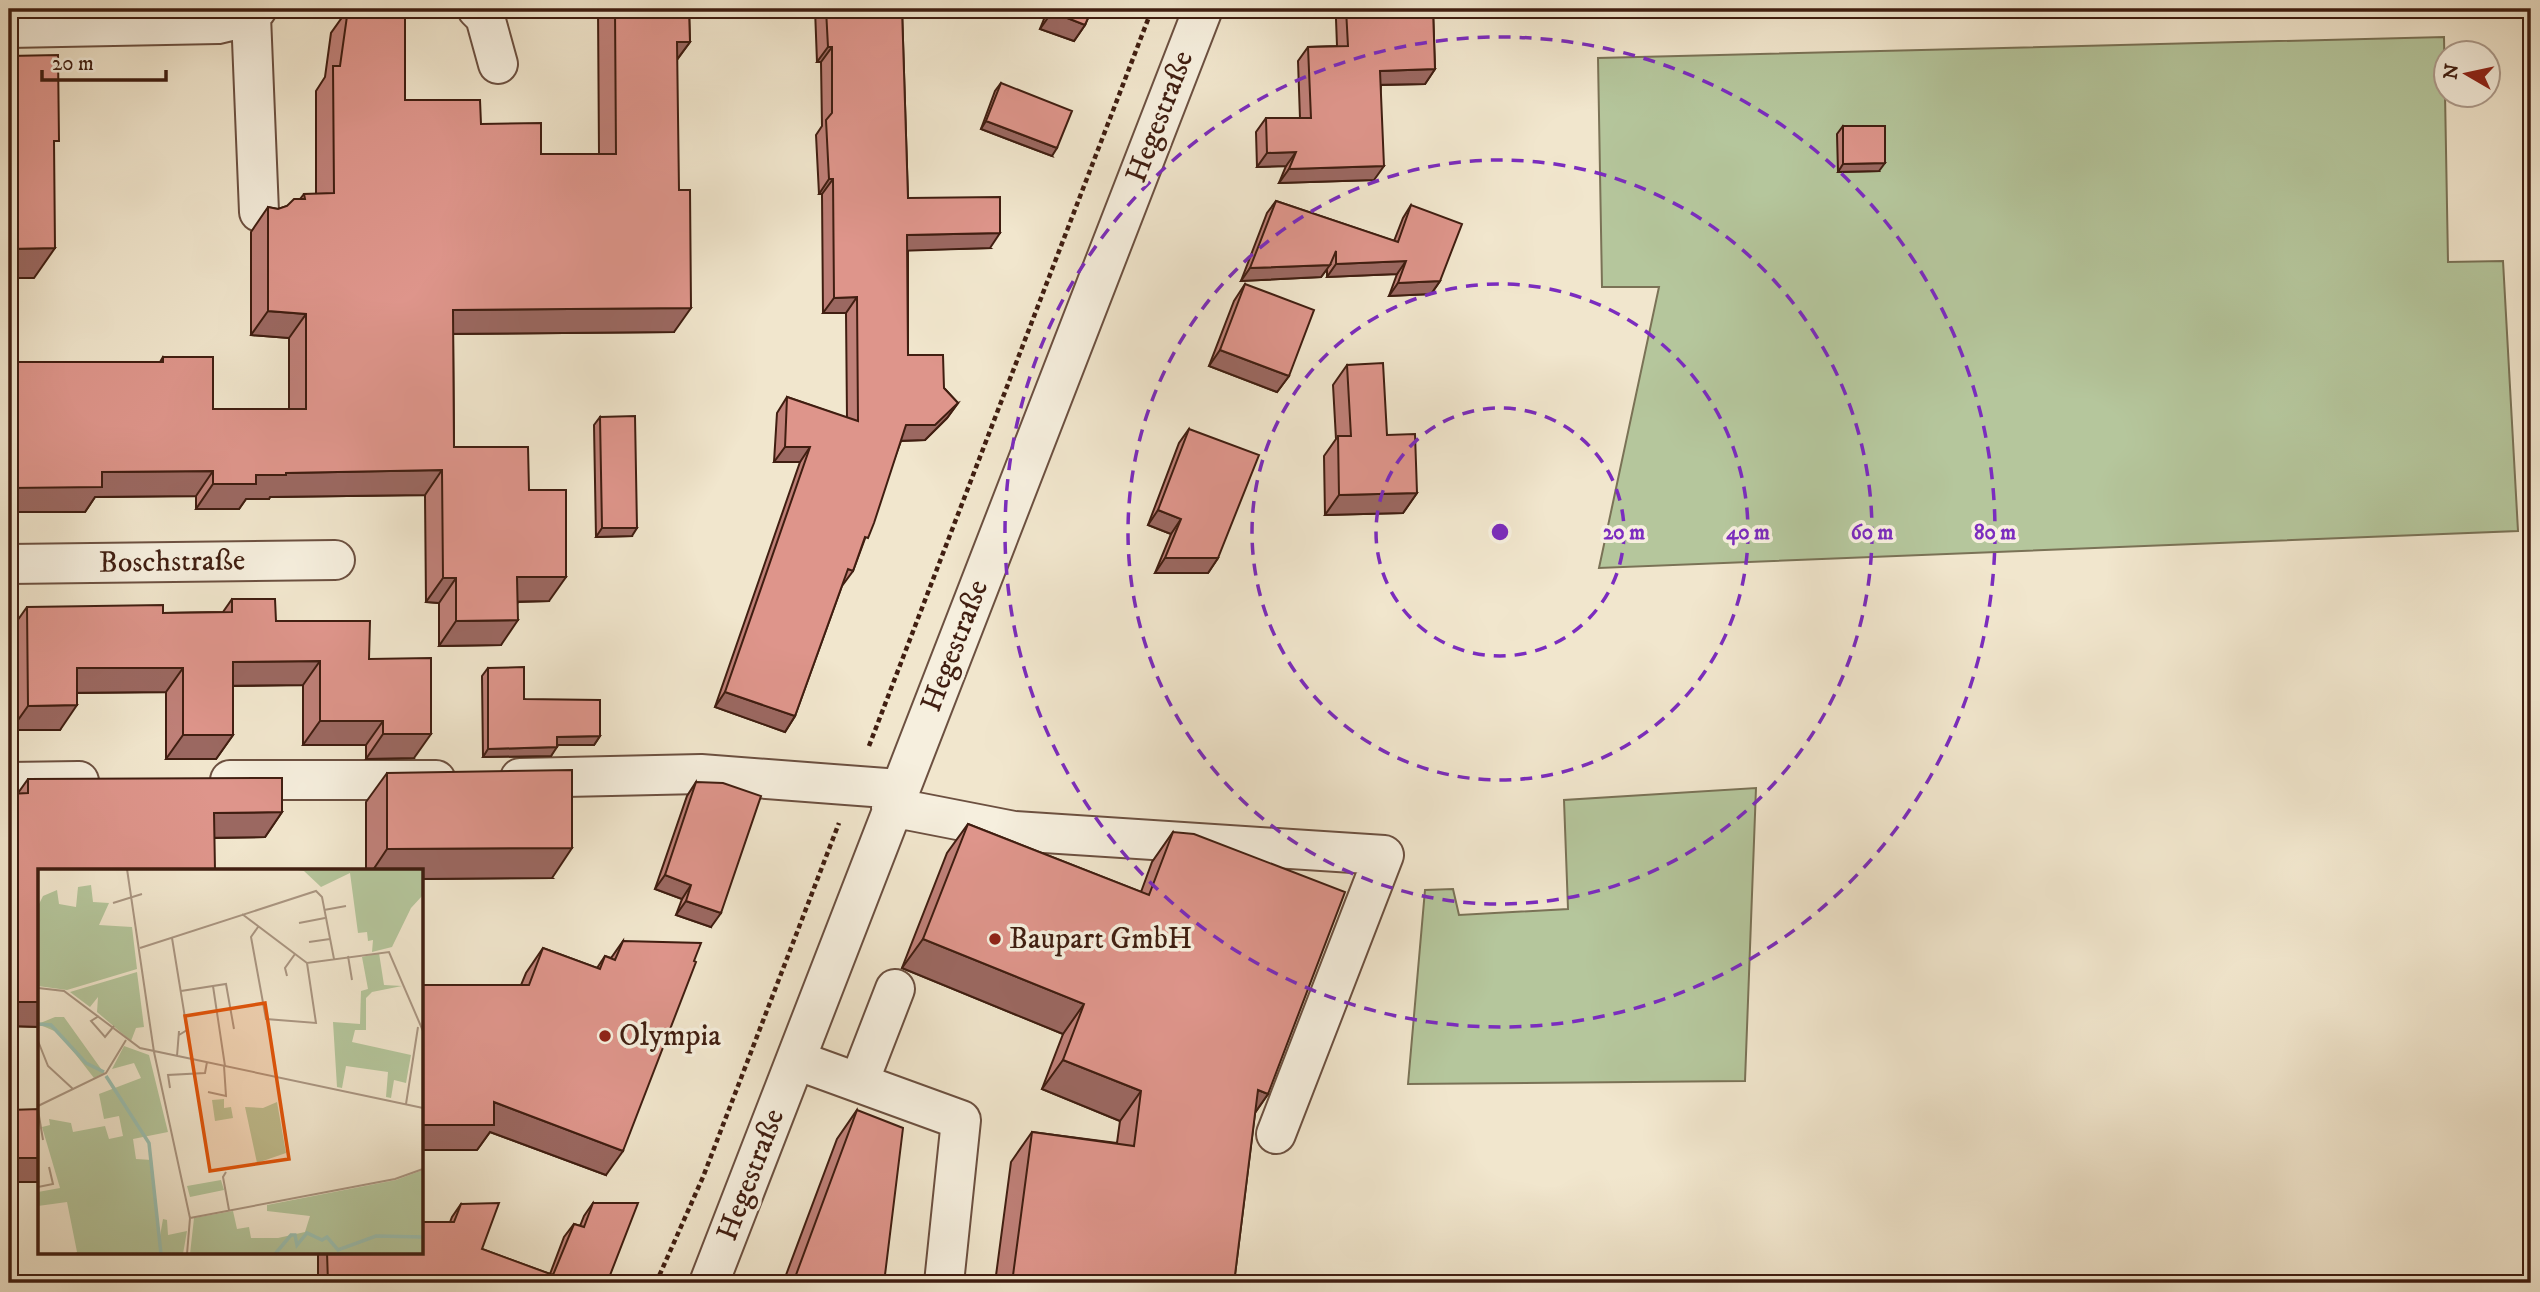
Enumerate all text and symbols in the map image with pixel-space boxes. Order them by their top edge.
scale bar [42,38,166,82]
north arrow [2432,38,2502,108]
street label: Hegestraße [1118,46,1202,188]
text: 20 m [52,51,94,77]
text: N [2439,62,2464,81]
centre of rings [1488,520,1512,544]
text: 20 m [1603,520,1645,546]
text: 40 m [1726,520,1770,546]
text: 60 m [1851,520,1893,546]
text: 80 m [1974,520,2016,546]
street label: Boschstraße [99,542,245,582]
street label: Hegestraße [913,575,997,717]
inset map [38,869,424,1254]
place label: Baupart GmbH [1009,921,1193,958]
marker: Baupart GmbH [987,931,1003,947]
place label: Olympia [619,1018,721,1055]
marker: Olympia [597,1028,613,1044]
street label: Hegestraße [709,1104,793,1246]

